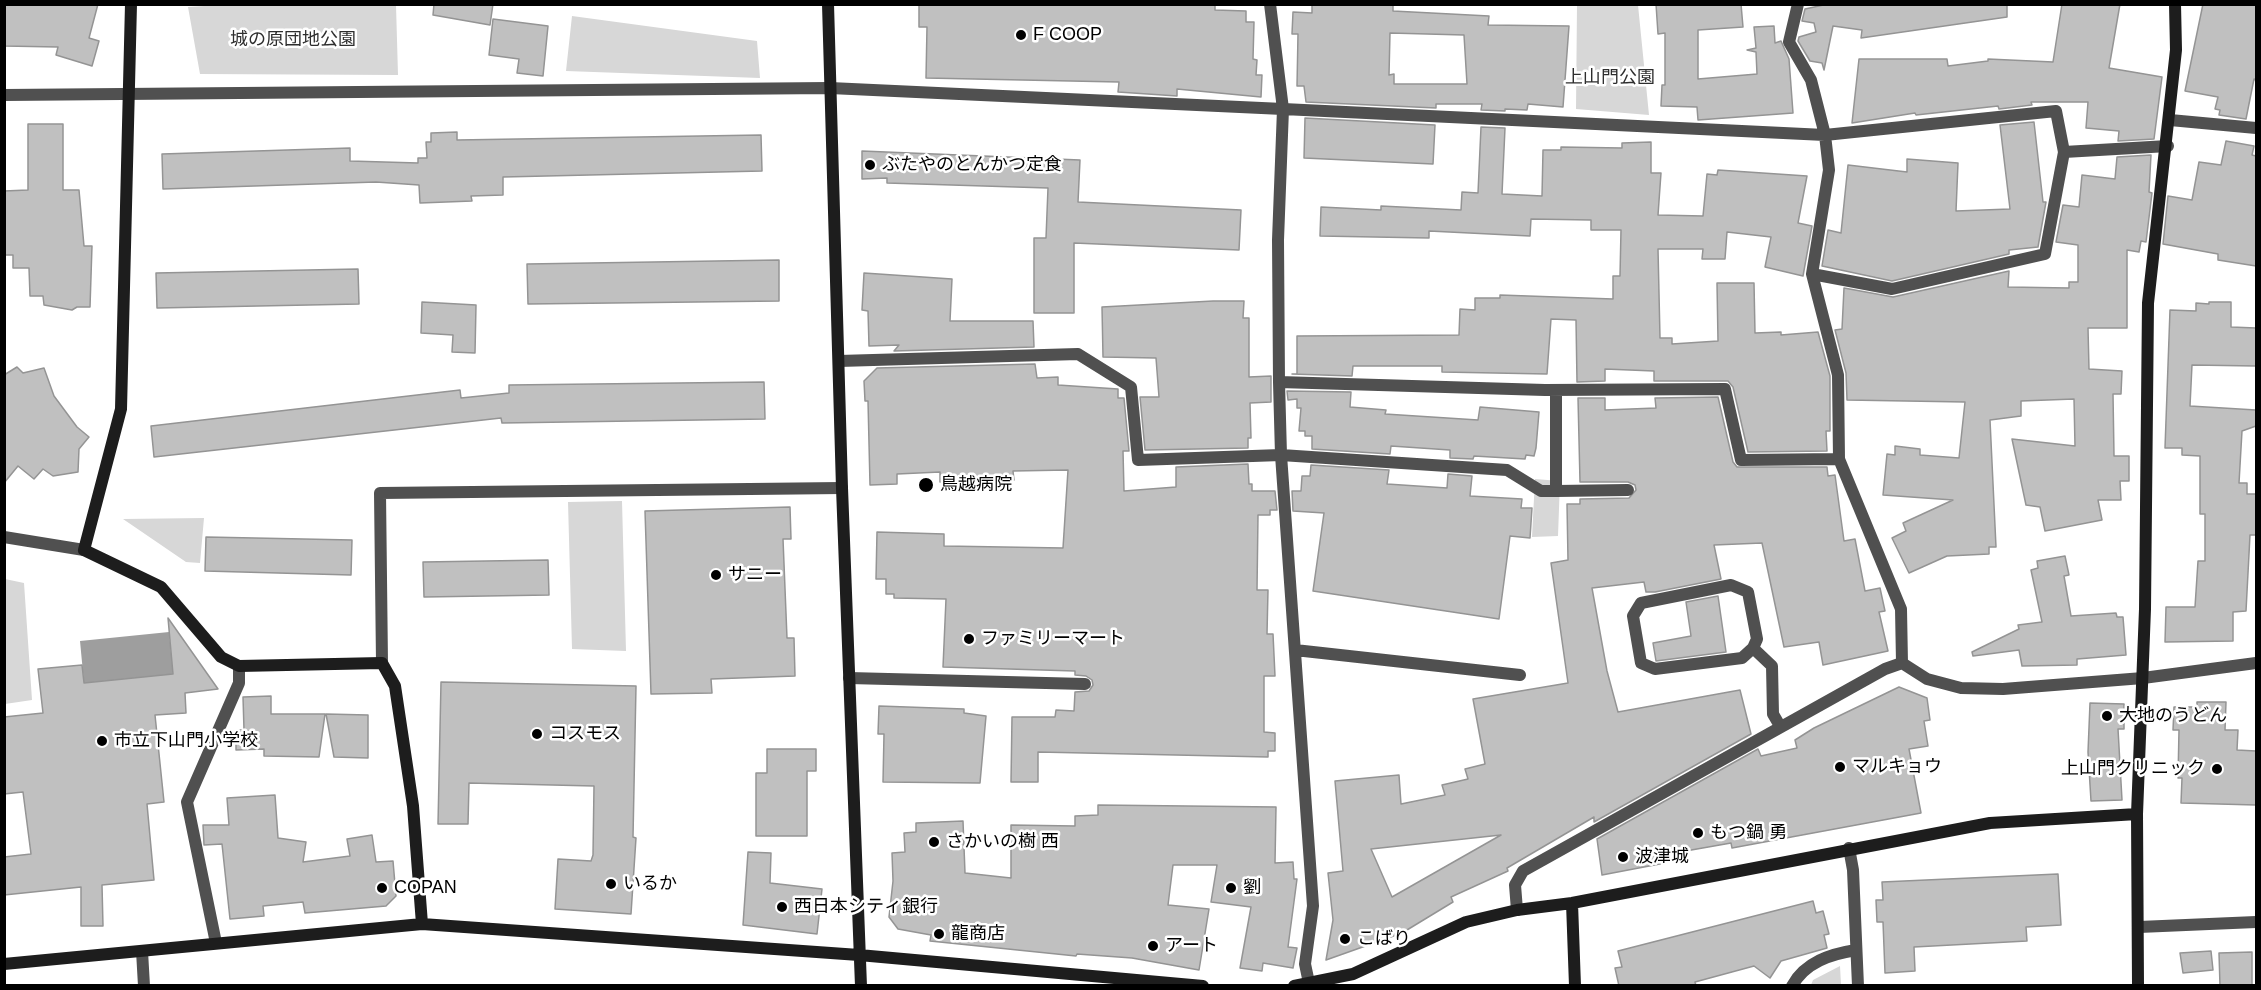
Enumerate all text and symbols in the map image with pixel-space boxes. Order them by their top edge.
place label: F COOP [1033,24,1102,46]
marker: F COOP [1014,28,1028,42]
park label: 城の原団地公園 [230,29,356,51]
park label: 上山門公園 [1565,67,1655,89]
place label: ぶたやのとんかつ定食 [882,154,1062,176]
marker: ぶたやのとんかつ定食 [863,158,877,172]
place label: 鳥越病院 [940,474,1012,496]
marker: 鳥越病院 [917,476,935,494]
place label: サニー [728,564,782,586]
marker: サニー [709,568,723,582]
place label: ファミリーマート [981,628,1125,650]
marker: ファミリーマート [962,632,976,646]
place label: 大地のうどん [2119,705,2227,727]
marker: 大地のうどん [2100,709,2114,723]
place label: コスモス [549,723,621,745]
marker: コスモス [530,727,544,741]
place label: 市立下山門小学校 [114,730,258,752]
marker: 市立下山門小学校 [95,734,109,748]
place label: マルキョウ [1852,756,1942,778]
place label: 上山門クリニック [2061,758,2205,780]
marker: マルキョウ [1833,760,1847,774]
marker: 上山門クリニック [2210,762,2224,776]
place label: もつ鍋 勇 [1710,822,1787,844]
marker: もつ鍋 勇 [1691,826,1705,840]
place label: さかいの樹 西 [946,831,1059,853]
marker: さかいの樹 西 [927,835,941,849]
place label: 波津城 [1635,846,1689,868]
marker: 波津城 [1616,850,1630,864]
place label: いるか [623,873,677,895]
place label: COPAN [394,877,457,899]
marker: いるか [604,877,618,891]
place label: 劉 [1243,877,1261,899]
marker: COPAN [375,881,389,895]
marker: 劉 [1224,881,1238,895]
place label: 西日本シティ銀行 [794,896,938,918]
marker: 西日本シティ銀行 [775,900,789,914]
place label: 龍商店 [951,923,1005,945]
marker: 龍商店 [932,927,946,941]
place label: こばり [1357,928,1411,950]
marker: こばり [1338,932,1352,946]
place label: アート [1165,935,1218,957]
marker: アート [1146,939,1160,953]

